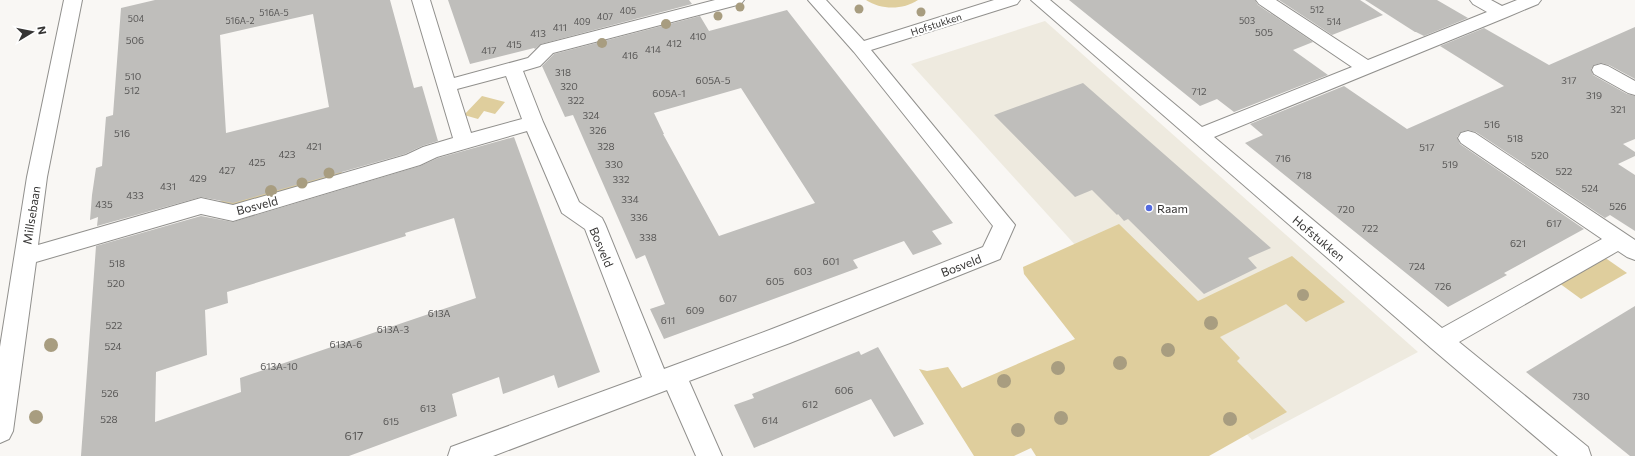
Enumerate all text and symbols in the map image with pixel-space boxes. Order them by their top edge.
house number: 512 [1310,4,1324,15]
house number: 405 [620,5,636,16]
house number: 516A-5 [259,7,289,18]
street label: Hofstukken [909,10,963,38]
house number: 407 [597,11,613,22]
north arrow [12,12,52,52]
house number: 504 [128,13,145,24]
house number: 516A-2 [225,15,255,26]
house number: 503 [1239,15,1255,26]
house number: 409 [574,16,590,27]
house number: 514 [1327,16,1342,27]
house number: 411 [553,21,567,33]
text: N [35,25,49,35]
house number: 505 [1255,26,1273,38]
house number: 413 [530,27,546,39]
house number: 410 [690,30,706,42]
house number: 506 [126,34,144,46]
house number: 412 [666,37,682,49]
house number: 415 [506,38,522,50]
house number: 414 [645,43,661,55]
house number: 417 [481,44,497,56]
house number: 416 [622,49,638,61]
house number: 318 [555,66,571,78]
house number: 510 [125,70,141,82]
house number: 605A-5 [696,74,731,86]
house number: 317 [1561,74,1577,86]
house number: 320 [560,80,578,92]
house number: 512 [124,84,140,96]
house number: 712 [1191,85,1207,97]
house number: 605A-1 [652,87,686,99]
house number: 319 [1586,89,1602,101]
house number: 322 [568,94,585,106]
house number: 321 [1610,103,1626,115]
house number: 324 [582,109,600,121]
house number: 516 [1484,118,1500,130]
house number: 326 [589,124,607,136]
house number: 516 [114,127,130,139]
house number: 518 [1507,132,1523,144]
house number: 421 [306,140,322,152]
house number: 328 [597,140,615,152]
house number: 517 [1419,141,1435,153]
house number: 423 [278,148,296,160]
house number: 520 [1531,149,1549,161]
house number: 716 [1275,152,1291,164]
house number: 425 [248,156,266,168]
house number: 330 [605,158,623,170]
house number: 519 [1442,158,1458,170]
house number: 427 [219,164,235,176]
house number: 522 [1556,165,1573,177]
house number: 718 [1296,169,1312,181]
house number: 429 [189,172,207,184]
house number: 332 [613,173,630,185]
house number: 431 [160,180,176,192]
house number: 524 [1581,182,1599,194]
street label: Millsebaan [19,185,43,245]
house number: 433 [126,189,144,201]
street label: Bosveld [235,193,279,217]
house number: 334 [621,193,639,205]
house number: 435 [95,198,113,210]
house number: 526 [1609,200,1627,212]
place label: Raam [1157,201,1188,215]
marker: Raam [1144,203,1154,213]
house number: 720 [1337,203,1355,215]
house number: 336 [630,211,648,223]
street label: Hofstukken [1290,212,1348,264]
house number: 617 [1546,217,1562,229]
house number: 722 [1362,222,1379,234]
street label: Bosveld [587,225,617,269]
house number: 338 [639,231,657,243]
house number: 621 [1510,237,1526,249]
street label: Bosveld [939,251,983,279]
house number: 601 [823,255,839,267]
house number: 518 [109,257,125,269]
house number: 724 [1409,260,1425,272]
house number: 603 [794,265,812,277]
house number: 605 [766,275,784,287]
house number: 520 [107,277,125,289]
house number: 726 [1435,280,1451,292]
house number: 607 [719,292,737,304]
house number: 609 [686,304,704,316]
house number: 613A [428,307,450,319]
house number: 611 [661,314,675,326]
house number: 522 [106,319,123,331]
house number: 613A-3 [377,323,410,335]
house number: 613A-6 [330,338,362,350]
house number: 524 [104,340,122,352]
house number: 613A-10 [260,360,298,372]
house number: 606 [835,384,853,396]
house number: 526 [101,387,119,399]
house number: 730 [1572,390,1590,402]
house number: 612 [802,398,818,410]
house number: 613 [420,402,436,414]
house number: 528 [100,413,118,425]
house number: 614 [762,414,778,426]
house number: 615 [383,415,399,427]
house number: 617 [345,428,363,442]

